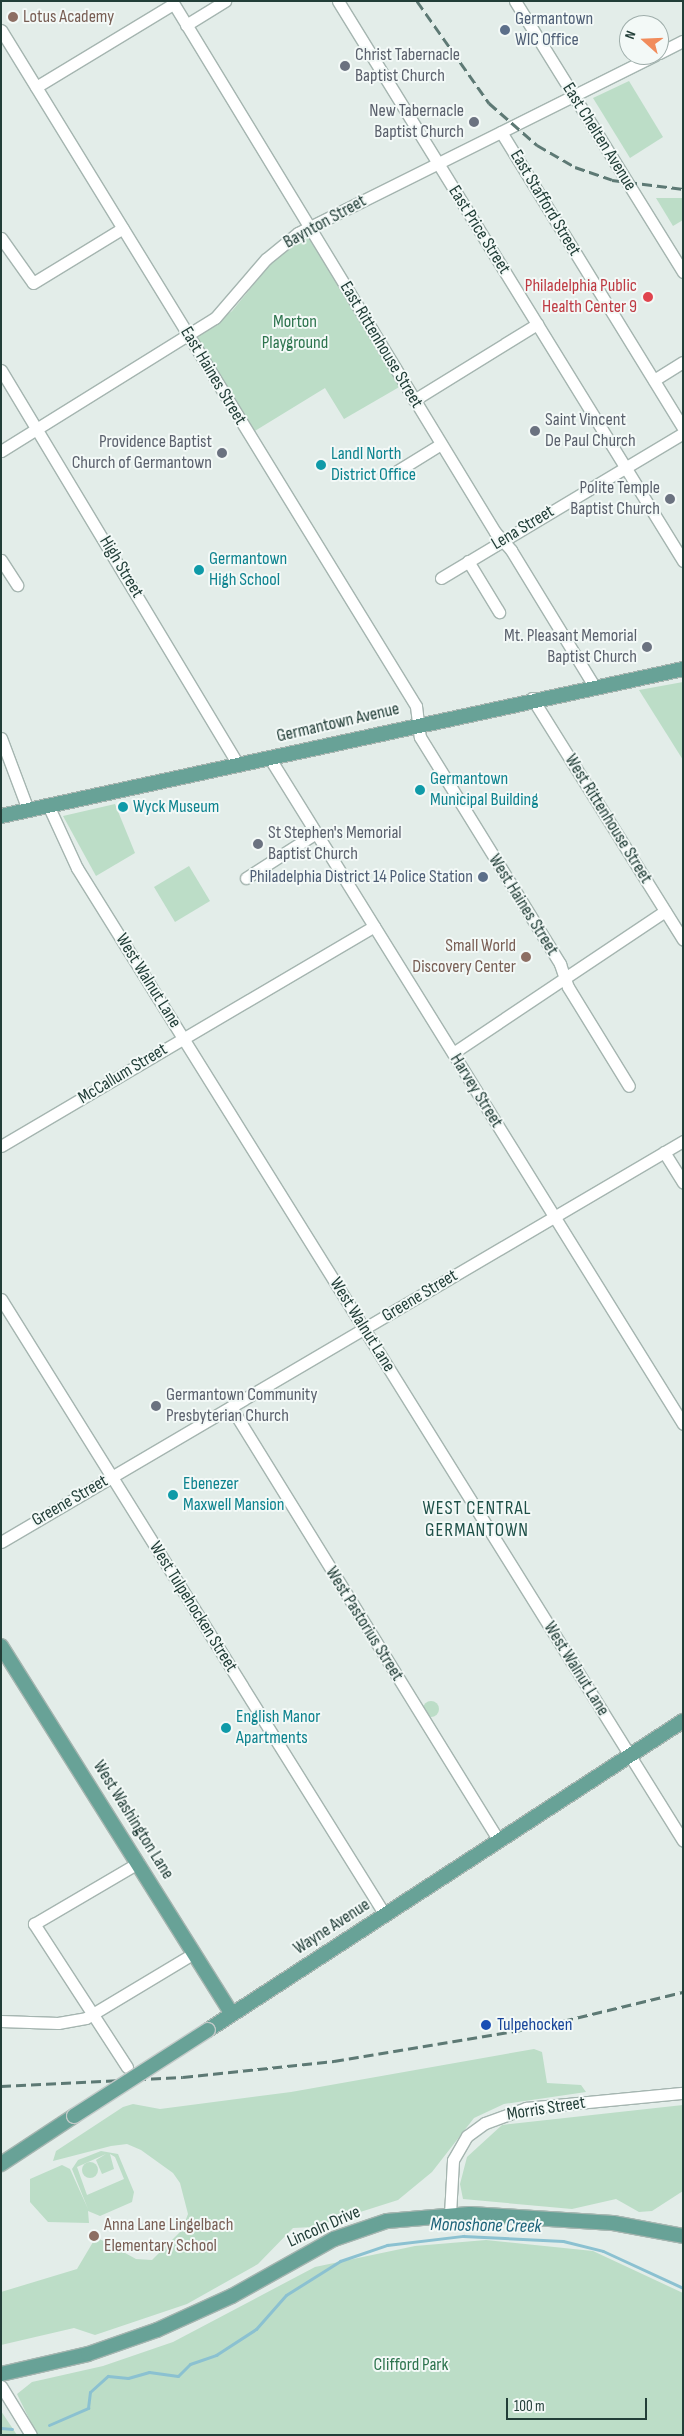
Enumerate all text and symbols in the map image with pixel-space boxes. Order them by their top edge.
place label: Lotus Academy [23,6,114,28]
place label: Germantown WIC Office [515,9,593,52]
marker: Lotus Academy [7,11,19,23]
north arrow [619,15,669,65]
marker: Germantown WIC Office [499,24,511,36]
text: N [621,29,640,41]
place label: Christ Tabernacle Baptist Church [355,45,460,88]
marker: Christ Tabernacle Baptist Church [339,60,351,72]
street label: East Chelten Avenue [557,79,641,195]
place label: New Tabernacle Baptist Church [369,101,464,144]
marker: New Tabernacle Baptist Church [468,116,480,128]
street label: East Stafford Street [505,146,585,260]
street label: East Price Street [443,182,515,278]
street label: Baynton Street [280,190,370,254]
place label: Philadelphia Public Health Center 9 [525,276,637,318]
street label: East Rittenhouse Street [335,278,427,412]
marker: Philadelphia Public Health Center 9 [641,290,655,304]
park label: Morton Playground [262,312,328,354]
street label: East Haines Street [175,323,251,429]
place label: Saint Vincent De Paul Church [545,410,636,452]
marker: Saint Vincent De Paul Church [529,425,541,437]
place label: Providence Baptist Church of Germantown [72,432,212,474]
place label: LandI North District Office [331,444,416,486]
marker: Providence Baptist Church of Germantown [216,447,228,459]
marker: LandI North District Office [315,459,327,471]
place label: Polite Temple Baptist Church [570,478,660,520]
marker: Polite Temple Baptist Church [664,493,676,505]
street label: Lena Street [488,501,558,555]
street label: High Street [94,532,148,602]
place label: Germantown High School [209,549,287,592]
marker: Germantown High School [193,564,205,576]
place label: Mt. Pleasant Memorial Baptist Church [504,626,637,669]
marker: Mt. Pleasant Memorial Baptist Church [641,641,653,653]
street label: Germantown Avenue [275,698,401,748]
street label: West Rittenhouse Street [560,750,656,888]
place label: Germantown Municipal Building [430,769,538,812]
marker: Germantown Municipal Building [414,784,426,796]
place label: Wyck Museum [133,796,219,818]
marker: Wyck Museum [117,801,129,813]
place label: St Stephen's Memorial Baptist Church [268,823,402,866]
marker: St Stephen's Memorial Baptist Church [252,838,264,850]
street label: West Haines Street [483,850,563,960]
place label: Philadelphia District 14 Police Station [249,866,473,888]
marker: Philadelphia District 14 Police Station [477,871,489,883]
street label: West Walnut Lane [110,930,186,1032]
place label: Small World Discovery Center [412,936,516,979]
marker: Small World Discovery Center [520,951,532,963]
street label: McCallum Street [75,1039,171,1109]
street label: Harvey Street [445,1050,507,1132]
street label: Greene Street [378,1265,462,1327]
street label: West Walnut Lane [324,1274,400,1376]
place label: Germantown Community Presbyterian Church [166,1385,317,1428]
marker: Germantown Community Presbyterian Church [150,1400,162,1412]
street label: Greene Street [28,1471,112,1531]
place label: Ebenezer Maxwell Mansion [183,1474,285,1516]
marker: Ebenezer Maxwell Mansion [167,1489,179,1501]
district label: WEST CENTRAL GERMANTOWN [421,1498,533,1542]
street label: West Tulpehocken Street [144,1538,242,1676]
street label: West Pastorius Street [320,1563,408,1685]
street label: West Walnut Lane [538,1618,614,1720]
place label: English Manor Apartments [236,1707,320,1750]
marker: English Manor Apartments [220,1722,232,1734]
street label: West Washington Lane [88,1757,178,1883]
street label: Wayne Avenue [290,1894,374,1960]
place label: Tulpehocken [497,2014,572,2036]
marker: Tulpehocken [479,2018,493,2032]
street label: Morris Street [505,2092,587,2126]
street label: Lincoln Drive [284,2201,364,2253]
water label: Monoshone Creek [430,2214,542,2238]
place label: Anna Lane Lingelbach Elementary School [104,2215,233,2258]
marker: Anna Lane Lingelbach Elementary School [88,2230,100,2242]
park label: Clifford Park [374,2354,448,2376]
scale bar [509,2388,650,2420]
text: 100 m [514,2397,545,2416]

